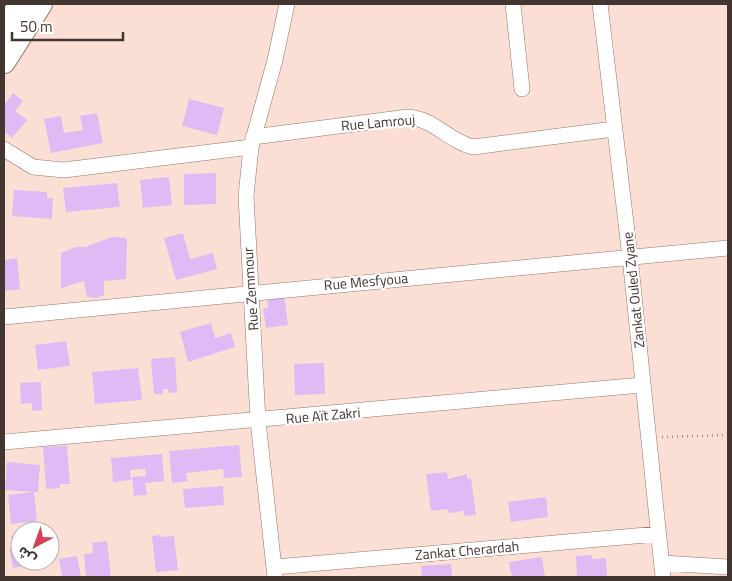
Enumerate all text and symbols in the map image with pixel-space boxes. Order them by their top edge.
scale bar [12,10,124,42]
text: 50 m [20,15,53,38]
street label: Rue Lamrouj [340,108,416,136]
street label: Zankat Ouled Zyane [616,231,650,349]
street label: Rue Zemmour [237,246,263,331]
street label: Rue Mesfyoua [323,267,409,295]
street label: Rue Aït Zakri [285,401,361,429]
north arrow [10,521,60,571]
street label: Zankat Cherardah [414,535,520,565]
text: ش [12,542,40,570]

